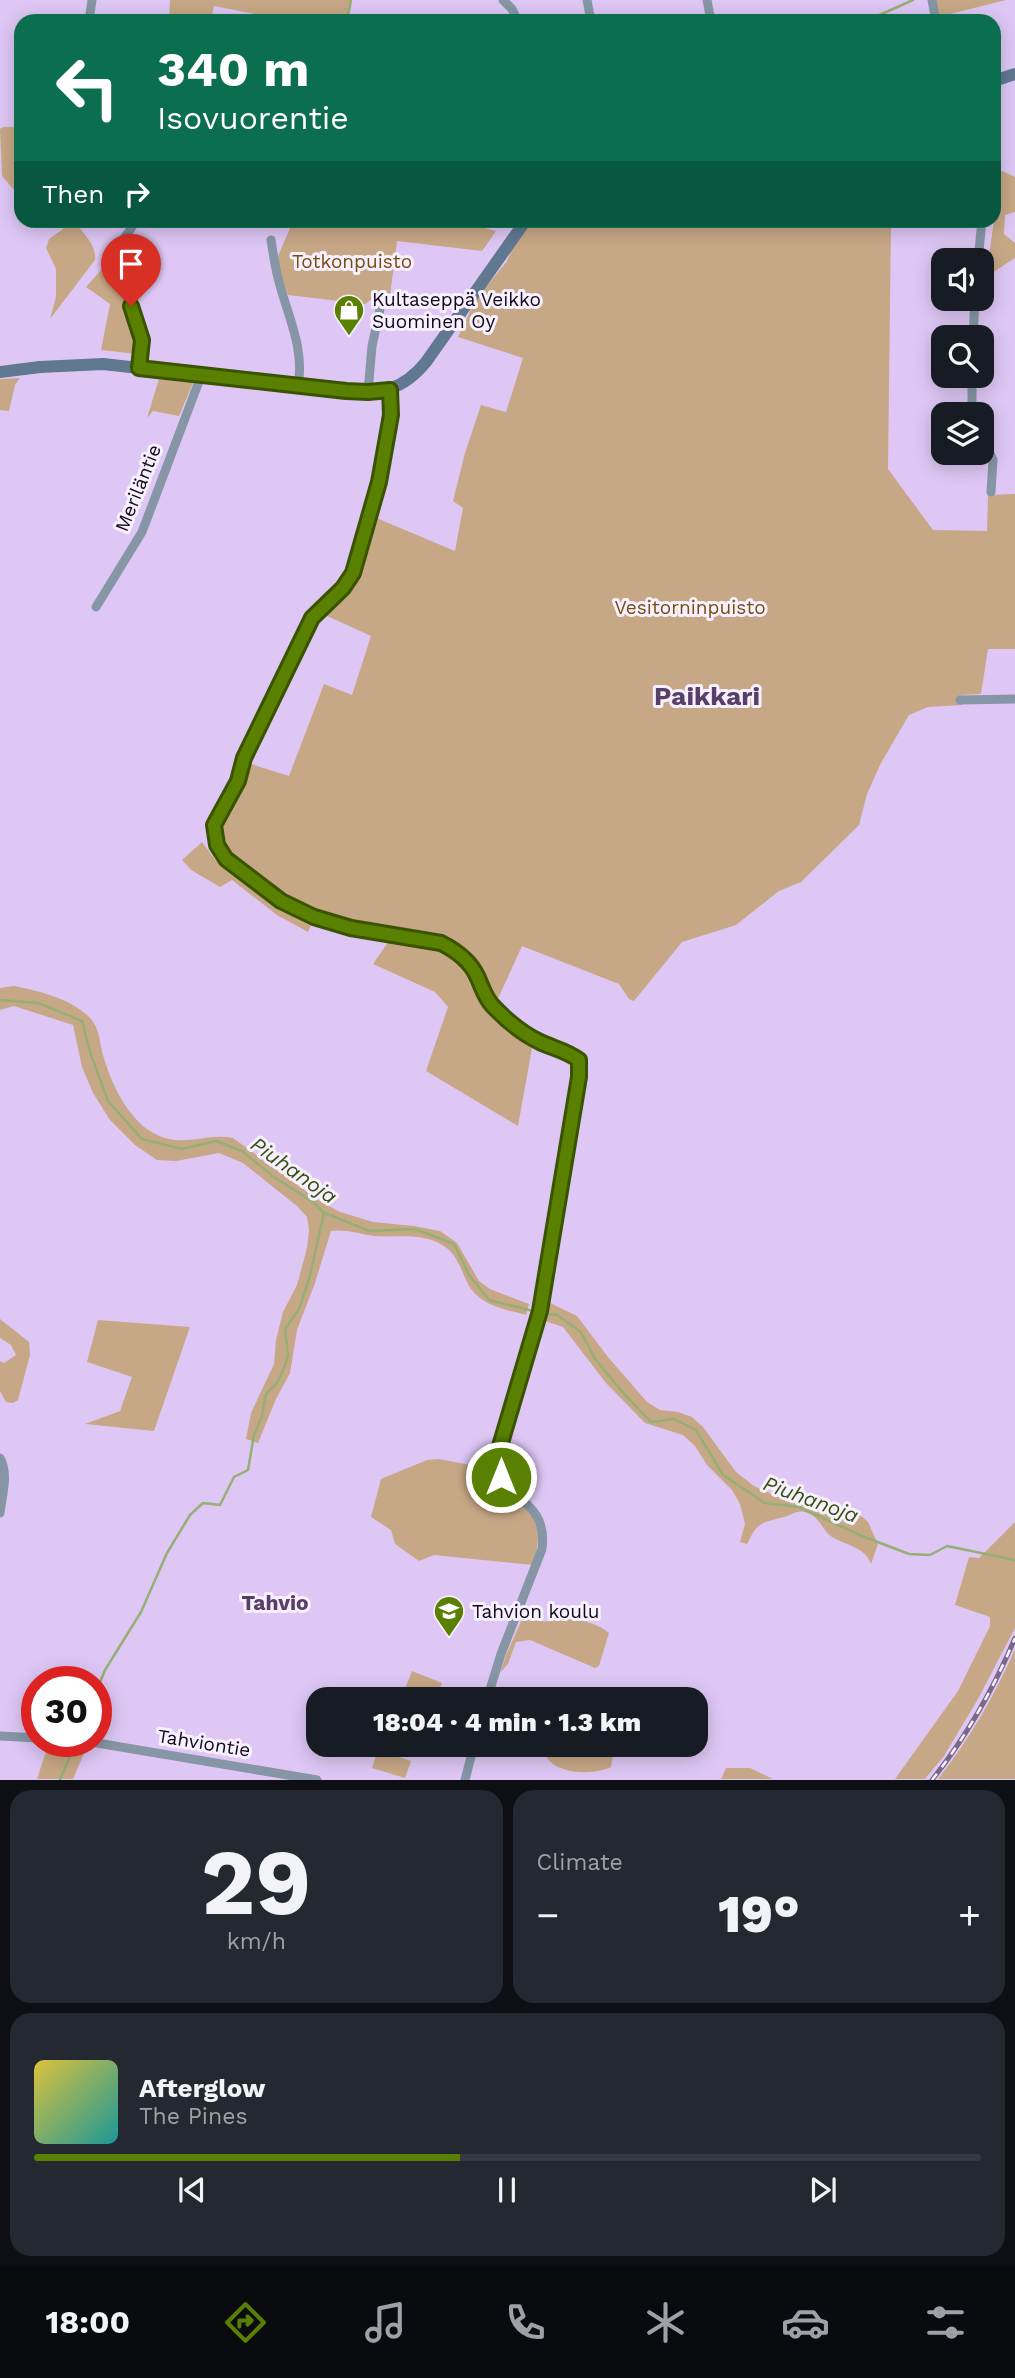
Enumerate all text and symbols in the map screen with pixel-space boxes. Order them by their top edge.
text: 340 m [157,40,309,98]
icon: left [42,42,133,133]
text: Isovuorentie [157,99,349,137]
icon: right [118,175,156,213]
text: Then [42,179,104,209]
pin [101,234,161,306]
icon: arrive [112,245,150,283]
map controls [931,248,994,465]
button: sound [931,248,994,311]
park label: Totkonpuisto [292,250,412,273]
place label: Kultaseppä Veikko Suominen Oy [372,288,541,333]
shop icon: Kultaseppä Veikko Suominen Oy [332,293,366,337]
button: search [931,325,994,388]
button: layers [931,402,994,465]
street label: Meriläntie [110,441,166,535]
park label: Vesitorninpuisto [614,596,766,619]
district label: Paikkari [654,681,760,711]
water label: Piuhanoja [246,1131,342,1209]
position arrow [464,1440,538,1514]
water label: Piuhanoja [760,1470,862,1528]
district label: Tahvio [241,1590,309,1615]
school or university icon: Tahvion koulu [432,1594,466,1638]
place label: Tahvion koulu [472,1600,600,1623]
speed limit sign: 30 [21,1666,112,1757]
text: 18:04 · 4 min · 1.3 km [373,1707,641,1737]
street label: Tahviontie [156,1724,252,1762]
text: 29 [201,1829,311,1936]
text: Climate [537,1849,623,1876]
text: 19° [718,1884,800,1945]
text: − [537,1893,559,1937]
text: + [958,1893,981,1937]
text: km/h [227,1928,286,1955]
text: Afterglow [139,2073,265,2103]
text: The Pines [139,2103,248,2130]
icon: previous [173,2171,211,2209]
icon: pause [488,2171,526,2209]
icon: next [804,2171,842,2209]
icon: directions [221,2298,270,2347]
icon: music [361,2298,410,2347]
icon: phone [501,2298,550,2347]
icon: climate [641,2298,690,2347]
icon: car [781,2298,830,2347]
icon: filters [921,2298,970,2347]
text: 18:00 [45,2303,130,2341]

